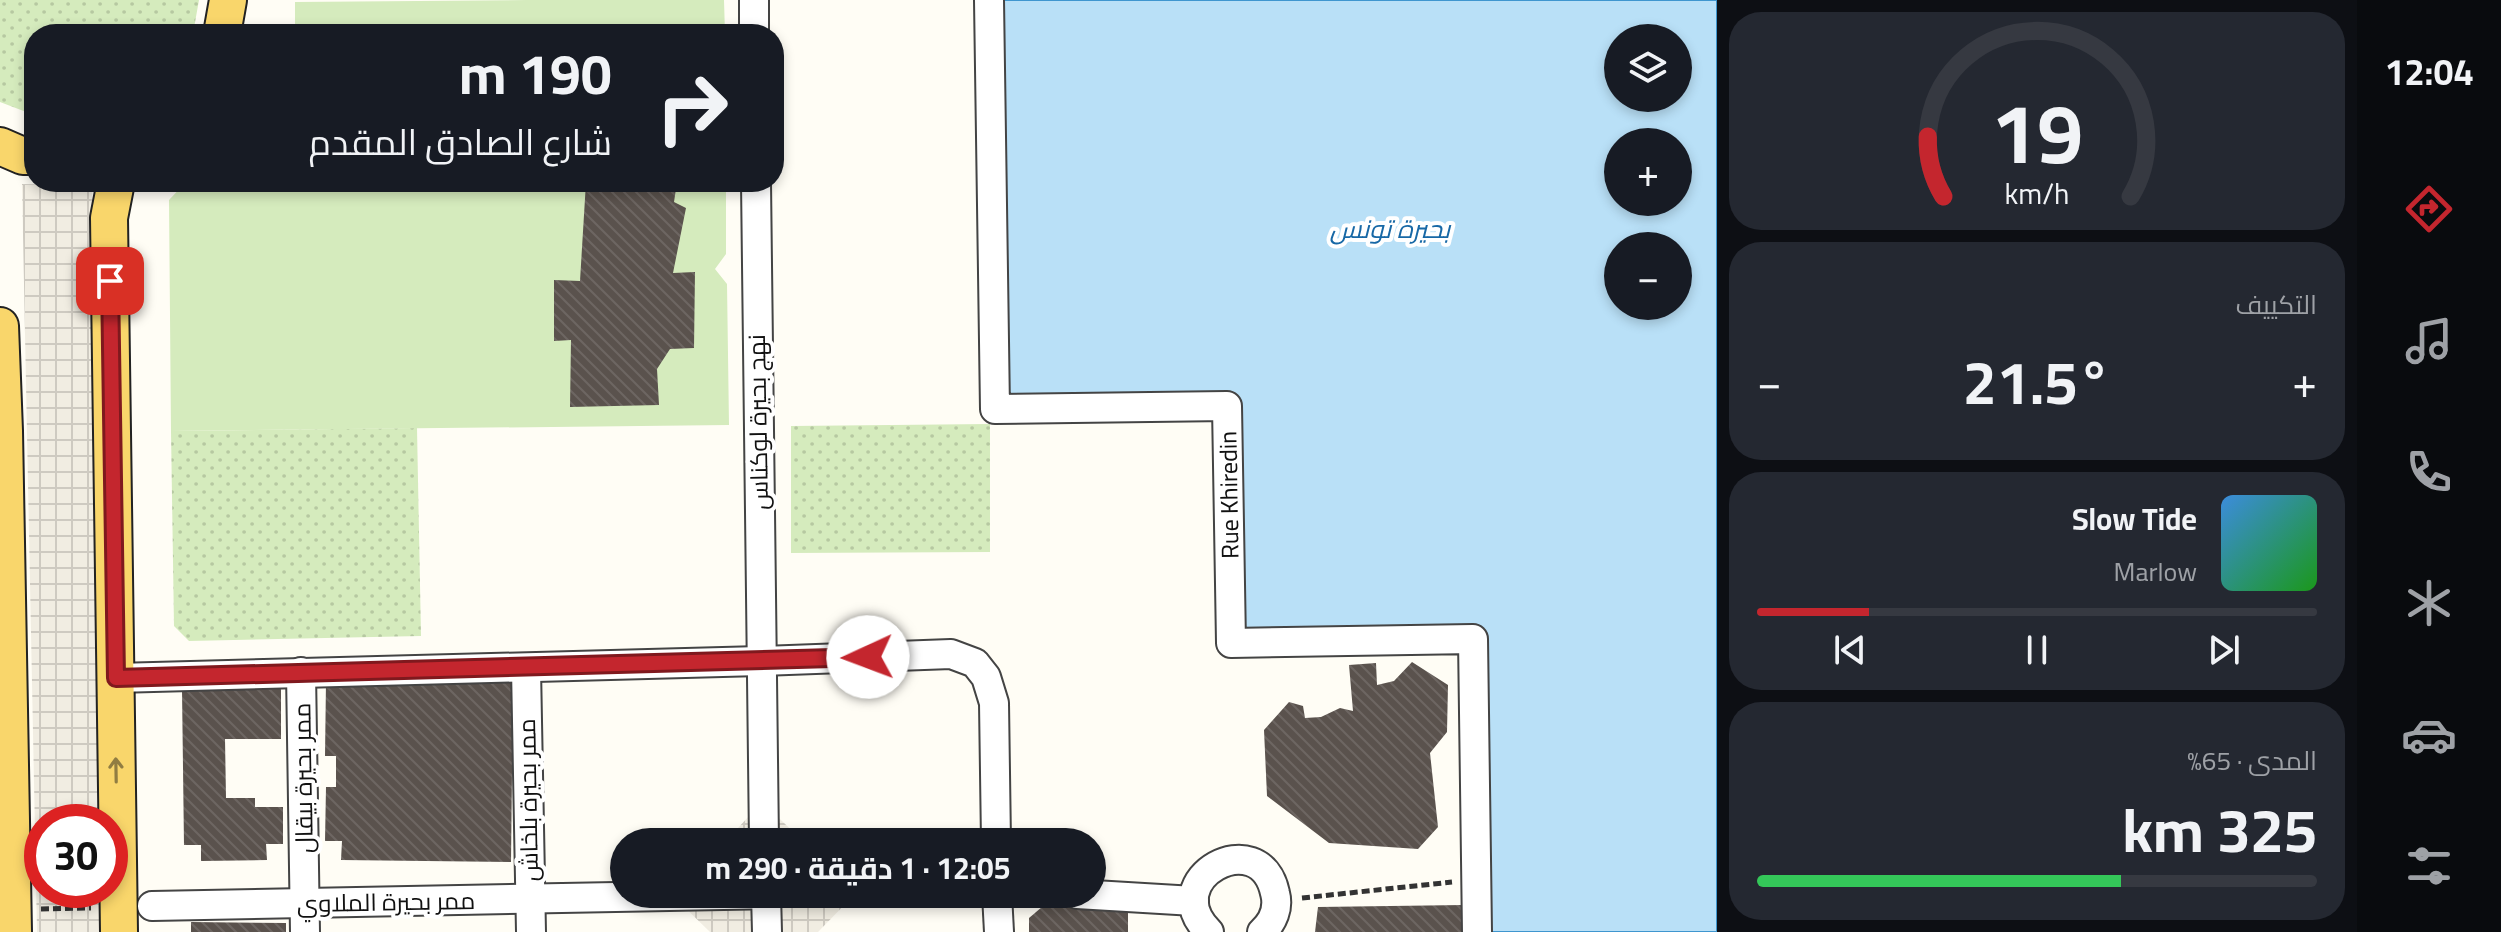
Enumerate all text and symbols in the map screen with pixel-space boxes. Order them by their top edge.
text: 190 m [459,21,612,126]
map controls [1604,24,1692,320]
button: layers [1604,24,1692,112]
text: 12:04 [2385,38,2473,106]
text: 19 [1991,55,2083,211]
icon: right [640,56,744,160]
text: شارع الصادق المقدم [308,108,612,176]
button: + [1604,128,1692,216]
text: km/h [2005,167,2069,220]
icon: directions [2401,181,2457,237]
water label: بحيرة تونس [1330,204,1452,253]
button: − [1604,232,1692,320]
pin [76,247,144,315]
icon: arrive [88,259,132,303]
text: التكييف [2235,280,2317,329]
icon: music [2401,313,2457,369]
text: 21.5° [1963,326,2111,438]
street label: نهج بحيرة لوكناس [734,334,782,510]
text: − [1757,341,1782,423]
text: + [2292,341,2317,423]
street label: Rue Khiredin [1205,431,1253,559]
icon: phone [2401,444,2457,500]
text: Slow Tide [2072,491,2197,547]
text: Marlow [2114,547,2197,596]
icon: climate [2401,575,2457,631]
position arrow [826,615,910,699]
icon: previous [1828,628,1872,672]
icon: pause [2015,628,2059,672]
icon: next [2202,628,2246,672]
street label: ممر بحيرة بيقال [279,702,327,854]
icon: car [2401,707,2457,763]
street label: ممر بحيرة بلخاش [504,718,552,882]
text: المدى · 65% [2187,736,2317,785]
one-way arrow [109,757,124,784]
text: 325 km [2123,774,2317,886]
speed limit sign: 30 [24,804,128,908]
icon: filters [2401,838,2457,894]
text: 12:05 · 1 دقيقة · 290 m [706,840,1010,896]
street label: ممر بحيرة الملاوي [296,878,476,926]

